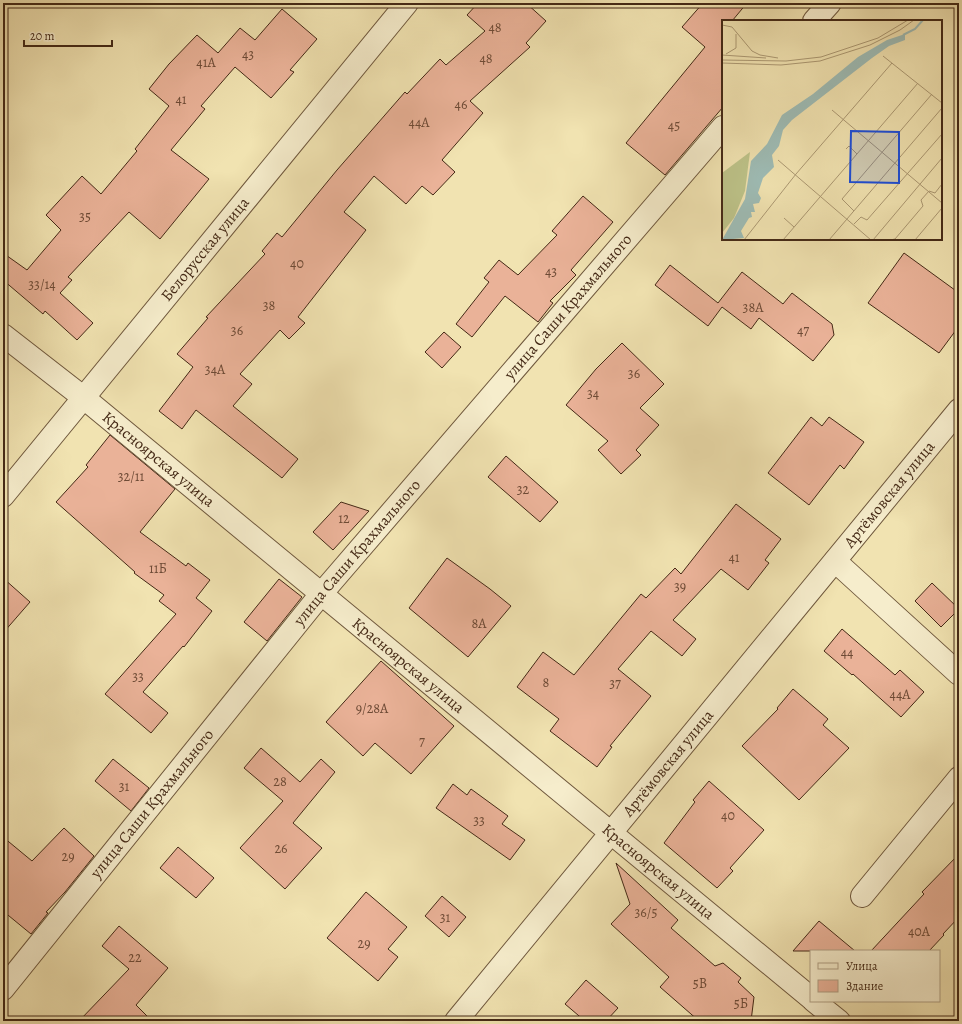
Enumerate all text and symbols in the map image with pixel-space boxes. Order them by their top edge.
house number: 48 [488,18,502,37]
inset map [722,20,942,240]
scale bar [24,22,112,48]
text: 20 m [30,28,54,44]
house number: 43 [242,45,254,64]
house number: 48 [479,49,493,68]
house number: 41А [196,53,216,72]
house number: 41 [175,90,187,109]
house number: 46 [455,95,467,114]
house number: 44А [409,113,430,132]
house number: 45 [668,116,680,135]
street label: Белорусская улица [156,192,255,306]
house number: 35 [79,207,91,226]
street label: улица Саши Крахмального [499,229,637,385]
house number: 40 [290,254,304,273]
house number: 43 [545,262,557,281]
house number: 33/14 [28,275,56,294]
house number: 38 [263,296,276,315]
house number: 38А [743,298,764,317]
house number: 36 [231,321,243,340]
house number: 47 [797,321,809,340]
house number: 34А [205,360,226,379]
house number: 36 [628,364,640,383]
house number: 34 [587,384,599,403]
street label: Красноярская улица [97,406,220,513]
street label: Артёмовская улица [838,436,940,553]
house number: 32/11 [118,467,145,486]
street label: улица Саши Крахмального [288,475,426,631]
house number: 32 [517,480,530,499]
house number: 12 [338,509,350,528]
house number: 41 [728,548,740,567]
house number: 11Б [149,559,167,578]
house number: 39 [674,577,686,596]
street label: Красноярская улица [347,613,470,719]
house number: 8А [472,614,487,633]
house number: 44 [841,643,853,662]
house number: 33 [132,667,144,686]
house number: 8 [543,673,550,692]
house number: 37 [609,674,621,693]
house number: 44А [890,685,911,704]
house number: 9/28А [356,699,389,718]
street label: Артёмовская улица [617,705,719,822]
street label: улица Саши Крахмального [85,724,219,884]
house number: 7 [419,732,425,751]
house number: 28 [273,772,287,791]
house number: 31 [119,777,130,796]
house number: 40 [721,806,735,825]
house number: 33 [473,811,485,830]
street label: Красноярская улица [597,819,720,925]
house number: 26 [274,839,288,858]
house number: 29 [61,847,75,866]
house number: 36/5 [635,903,657,922]
house number: 31 [440,908,451,927]
house number: 40А [908,922,931,941]
house number: 29 [357,934,371,953]
house number: 22 [128,948,142,967]
legend [810,950,940,1002]
text: Улица [846,958,878,974]
house number: 5В [693,974,707,993]
text: Здание [846,978,883,994]
house number: 5Б [734,994,748,1013]

